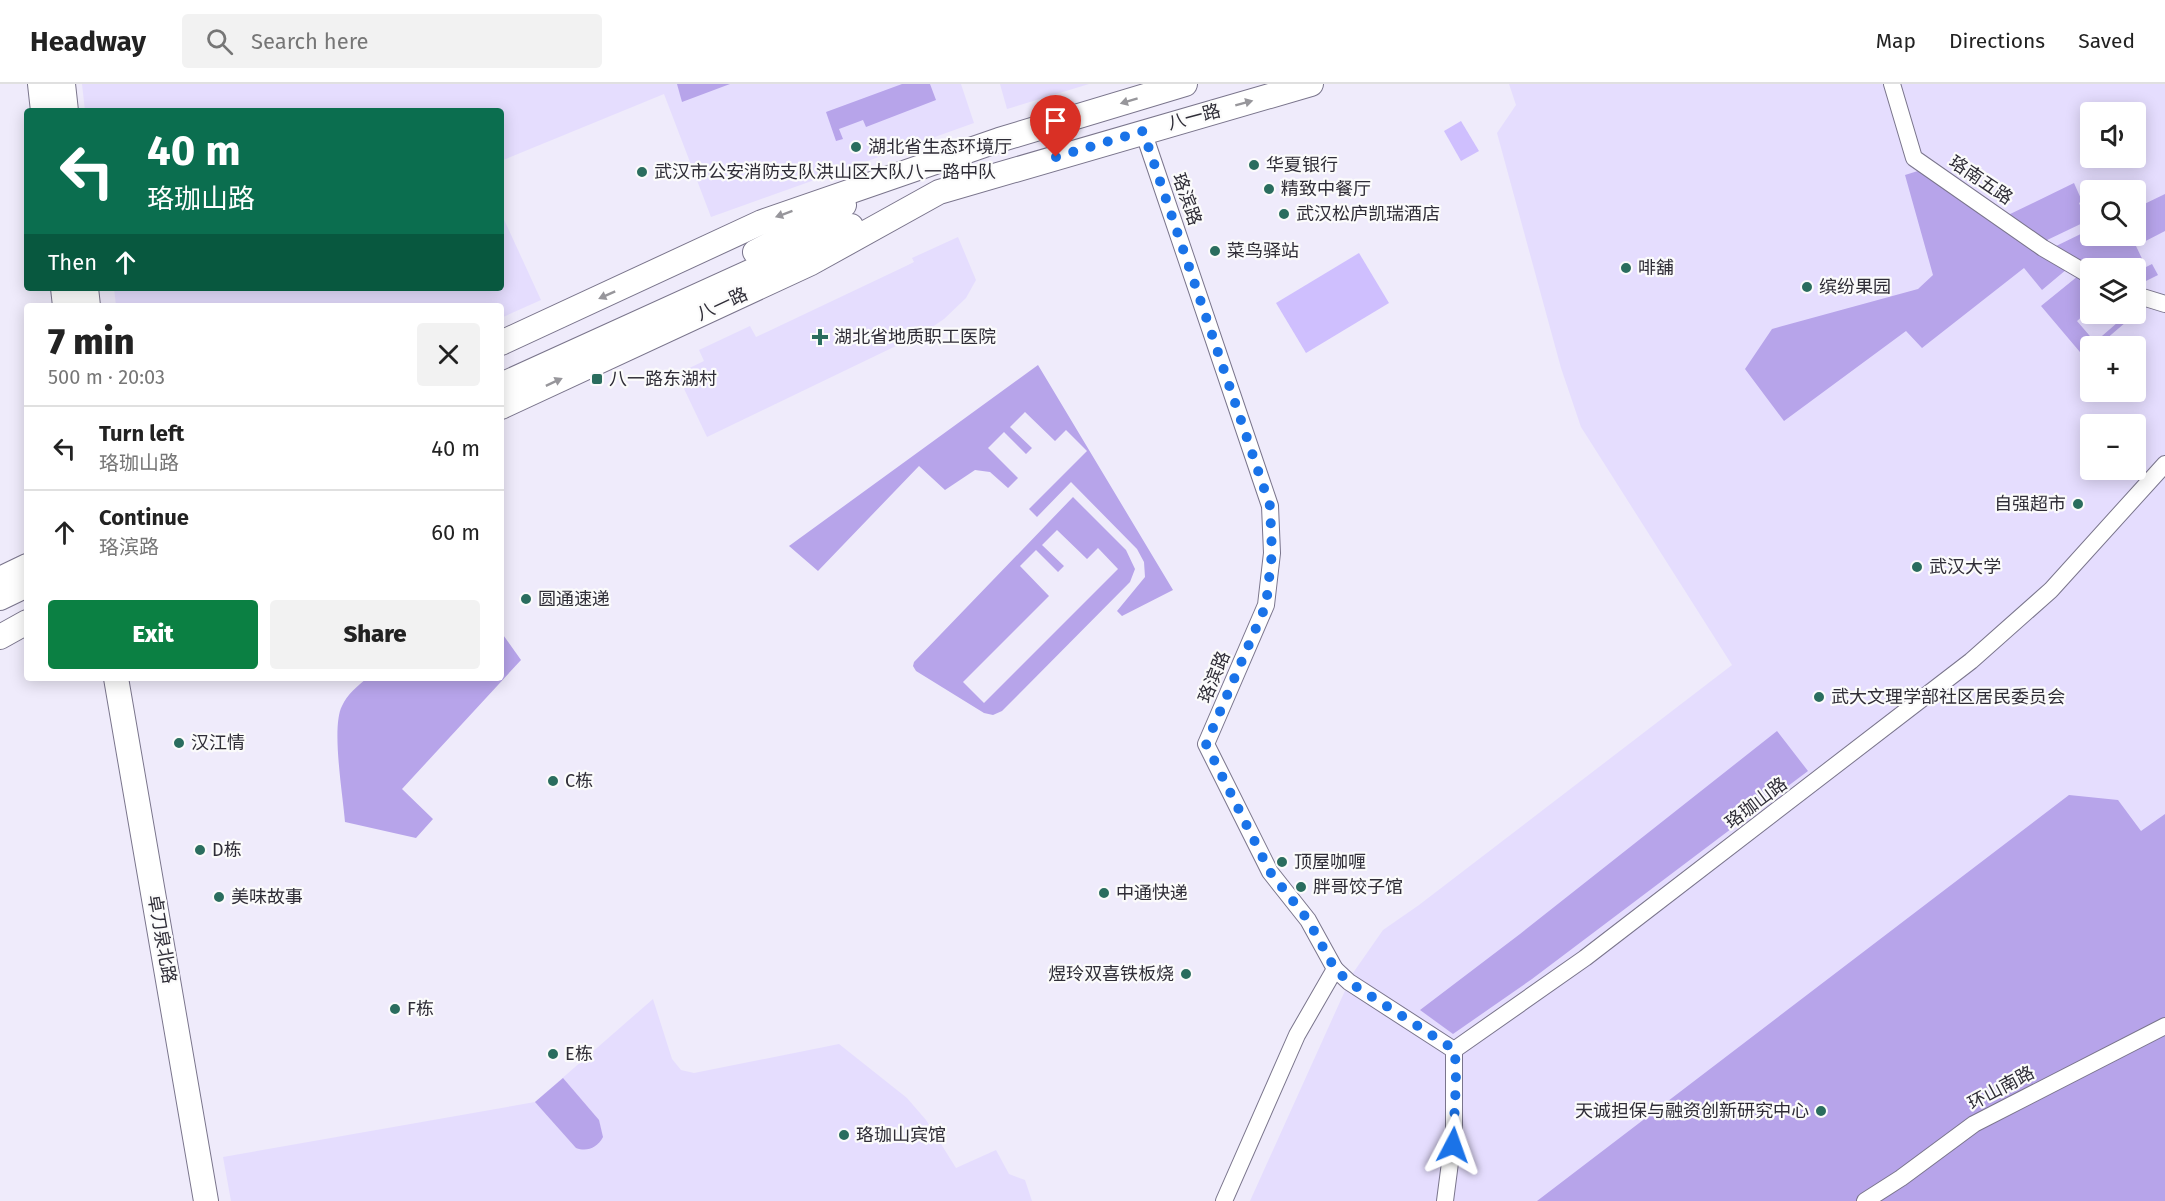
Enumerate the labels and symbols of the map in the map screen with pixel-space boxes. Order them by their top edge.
pin [1030,95,1081,157]
one-way arrow [1120,97,1138,106]
one-way arrow [1235,98,1253,107]
street label: 八一路 [1165,99,1223,135]
place label: 湖北省生态环境厅 [868,136,1012,158]
marker: 湖北省生态环境厅 [849,140,863,154]
street label: 珞南五路 [1945,151,2017,209]
place label: 华夏银行 [1266,154,1338,176]
marker: 华夏银行 [1247,158,1261,172]
place label: 武汉市公安消防支队洪山区大队八一路中队 [654,161,996,183]
marker: 武汉市公安消防支队洪山区大队八一路中队 [635,165,649,179]
street label: 珞滨路 [1168,170,1206,228]
place label: 精致中餐厅 [1281,178,1371,200]
marker: 精致中餐厅 [1262,182,1276,196]
place label: 武汉松庐凯瑞酒店 [1296,203,1440,225]
marker: 武汉松庐凯瑞酒店 [1277,207,1291,221]
one-way arrow [775,209,793,219]
place label: 菜鸟驿站 [1227,240,1299,262]
marker: 菜鸟驿站 [1208,244,1222,258]
place label: 啡舖 [1638,257,1674,279]
marker: 啡舖 [1619,261,1633,275]
place label: 缤纷果园 [1819,276,1891,298]
marker: 缤纷果园 [1800,280,1814,294]
street label: 八一路 [693,283,751,325]
one-way arrow [598,290,615,299]
place label: 湖北省地质职工医院 [834,326,996,348]
marker: 湖北省地质职工医院 [811,328,829,346]
place label: 八一路东湖村 [609,368,717,390]
marker: 八一路东湖村 [590,372,604,386]
one-way arrow [545,377,562,386]
place label: 自强超市 [1994,493,2066,515]
marker: 自强超市 [2071,497,2085,511]
place label: 武汉大学 [1929,556,2001,578]
marker: 武汉大学 [1910,560,1924,574]
place label: 圆通速递 [538,588,610,610]
marker: 圆通速递 [519,592,533,606]
street label: 珞滨路 [1193,648,1235,706]
place label: 武大文理学部社区居民委员会 [1831,686,2065,708]
marker: 武大文理学部社区居民委员会 [1812,690,1826,704]
place label: 汉江情 [191,732,245,754]
marker: 汉江情 [172,736,186,750]
place label: C栋 [565,770,593,792]
street label: 珞珈山路 [1721,773,1791,833]
marker: C栋 [546,774,560,788]
place label: D栋 [212,839,242,861]
marker: D栋 [193,843,207,857]
place label: 顶屋咖喱 [1294,851,1366,873]
marker: 顶屋咖喱 [1275,855,1289,869]
place label: 胖哥饺子馆 [1313,876,1403,898]
marker: 胖哥饺子馆 [1294,880,1308,894]
place label: 中通快递 [1116,882,1188,904]
place label: 美味故事 [231,886,303,908]
marker: 中通快递 [1097,886,1111,900]
marker: 美味故事 [212,890,226,904]
street label: 卓刀泉北路 [143,893,181,985]
place label: 煜玲双喜铁板烧 [1048,963,1174,985]
marker: 煜玲双喜铁板烧 [1179,967,1193,981]
place label: F栋 [407,998,434,1020]
marker: F栋 [388,1002,402,1016]
place label: E栋 [565,1043,593,1065]
marker: E栋 [546,1047,560,1061]
street label: 环山南路 [1964,1061,2038,1115]
place label: 天诚担保与融资创新研究中心 [1575,1100,1809,1122]
marker: 天诚担保与融资创新研究中心 [1814,1104,1828,1118]
position arrow [1421,1113,1485,1177]
place label: 珞珈山宾馆 [856,1124,946,1146]
marker: 珞珈山宾馆 [837,1128,851,1142]

